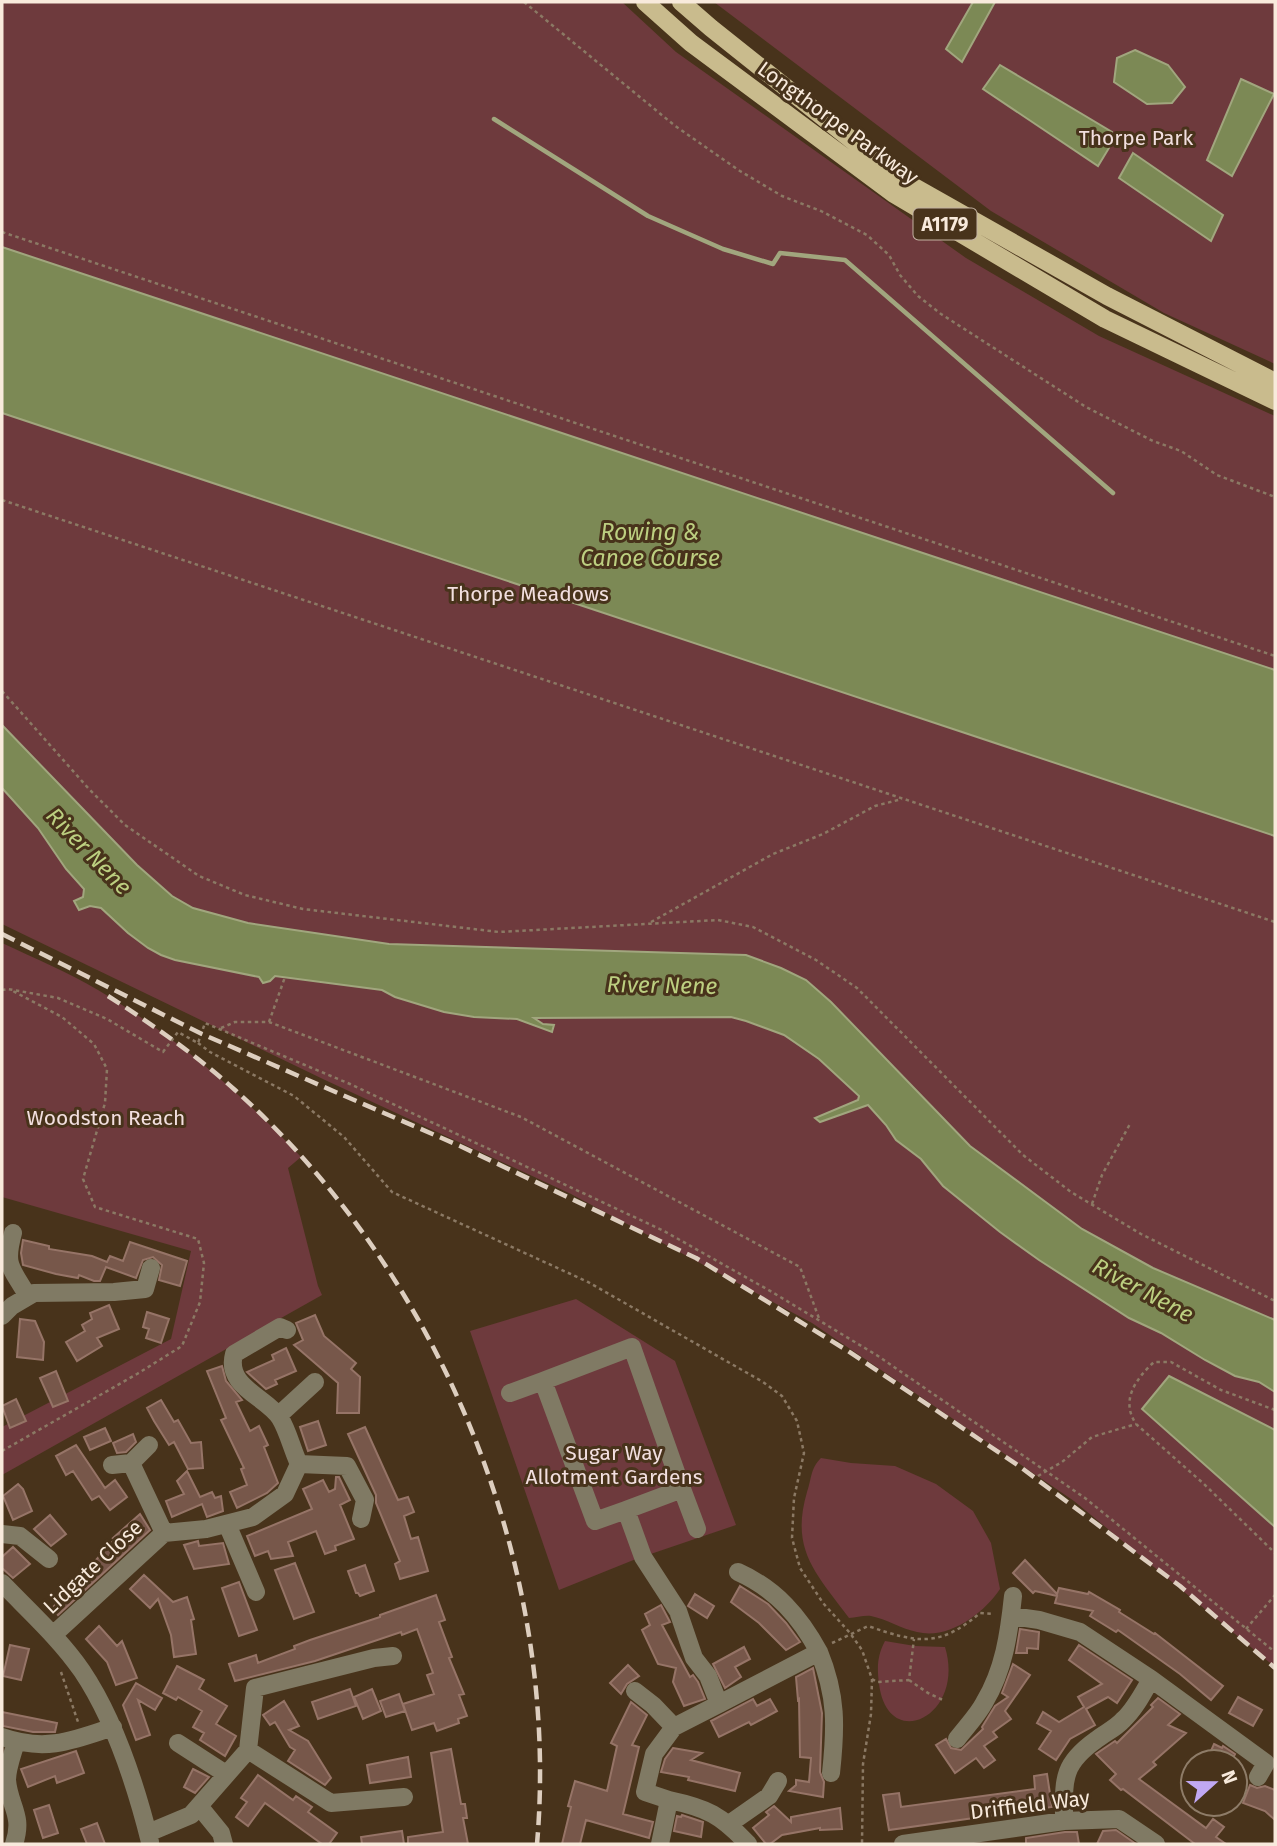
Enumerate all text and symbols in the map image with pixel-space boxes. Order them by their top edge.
street label: Longthorpe Parkway [752,56,924,191]
park label: Thorpe Park [1079,125,1193,151]
road number: A1179 [914,208,976,240]
water label: Rowing & Canoe Course [580,518,720,572]
park label: Thorpe Meadows [447,581,609,607]
water label: River Nene [41,801,138,901]
water label: River Nene [606,970,718,1000]
park label: Woodston Reach [27,1105,185,1131]
water label: River Nene [1088,1252,1198,1328]
park label: Sugar Way Allotment Gardens [525,1440,703,1490]
street label: Lidgate Close [38,1514,148,1620]
north arrow [1179,1748,1249,1818]
text: N [1216,1767,1242,1787]
street label: Driffield Way [969,1785,1092,1825]

